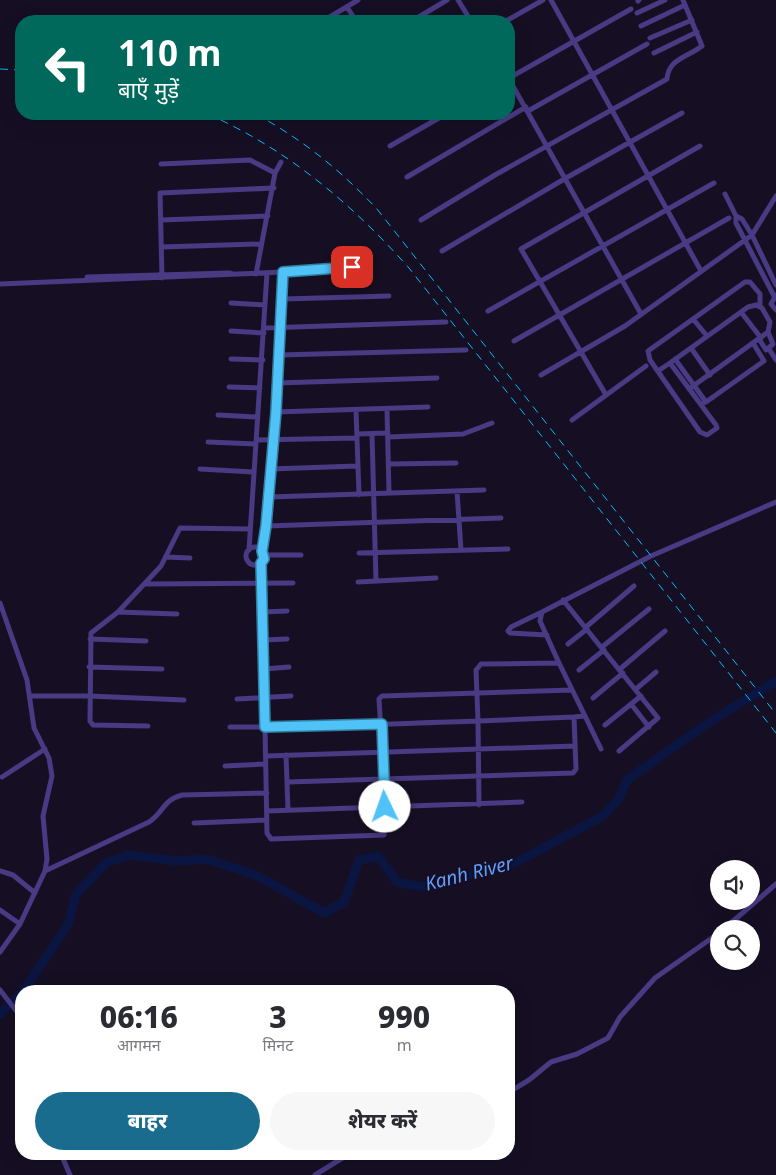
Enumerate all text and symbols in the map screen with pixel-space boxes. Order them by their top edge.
text: 110 m [118,29,221,76]
icon: left [35,35,100,100]
text: बाएँ मुड़ें [118,74,179,104]
pin [331,246,373,288]
icon: arrive [338,253,366,281]
position arrow [358,780,410,832]
water label: Kanh River [422,849,517,897]
map controls [710,860,760,970]
button: sound [710,860,760,910]
button: search [710,920,760,970]
text: 06:16 [100,996,178,1037]
text: 3 [269,996,287,1037]
text: 990 [378,996,430,1037]
text: आगमन [117,1034,161,1056]
text: मिनट [263,1034,293,1056]
text: m [397,1034,412,1056]
button: बाहर [35,1092,260,1150]
button: शेयर करें [270,1092,495,1150]

